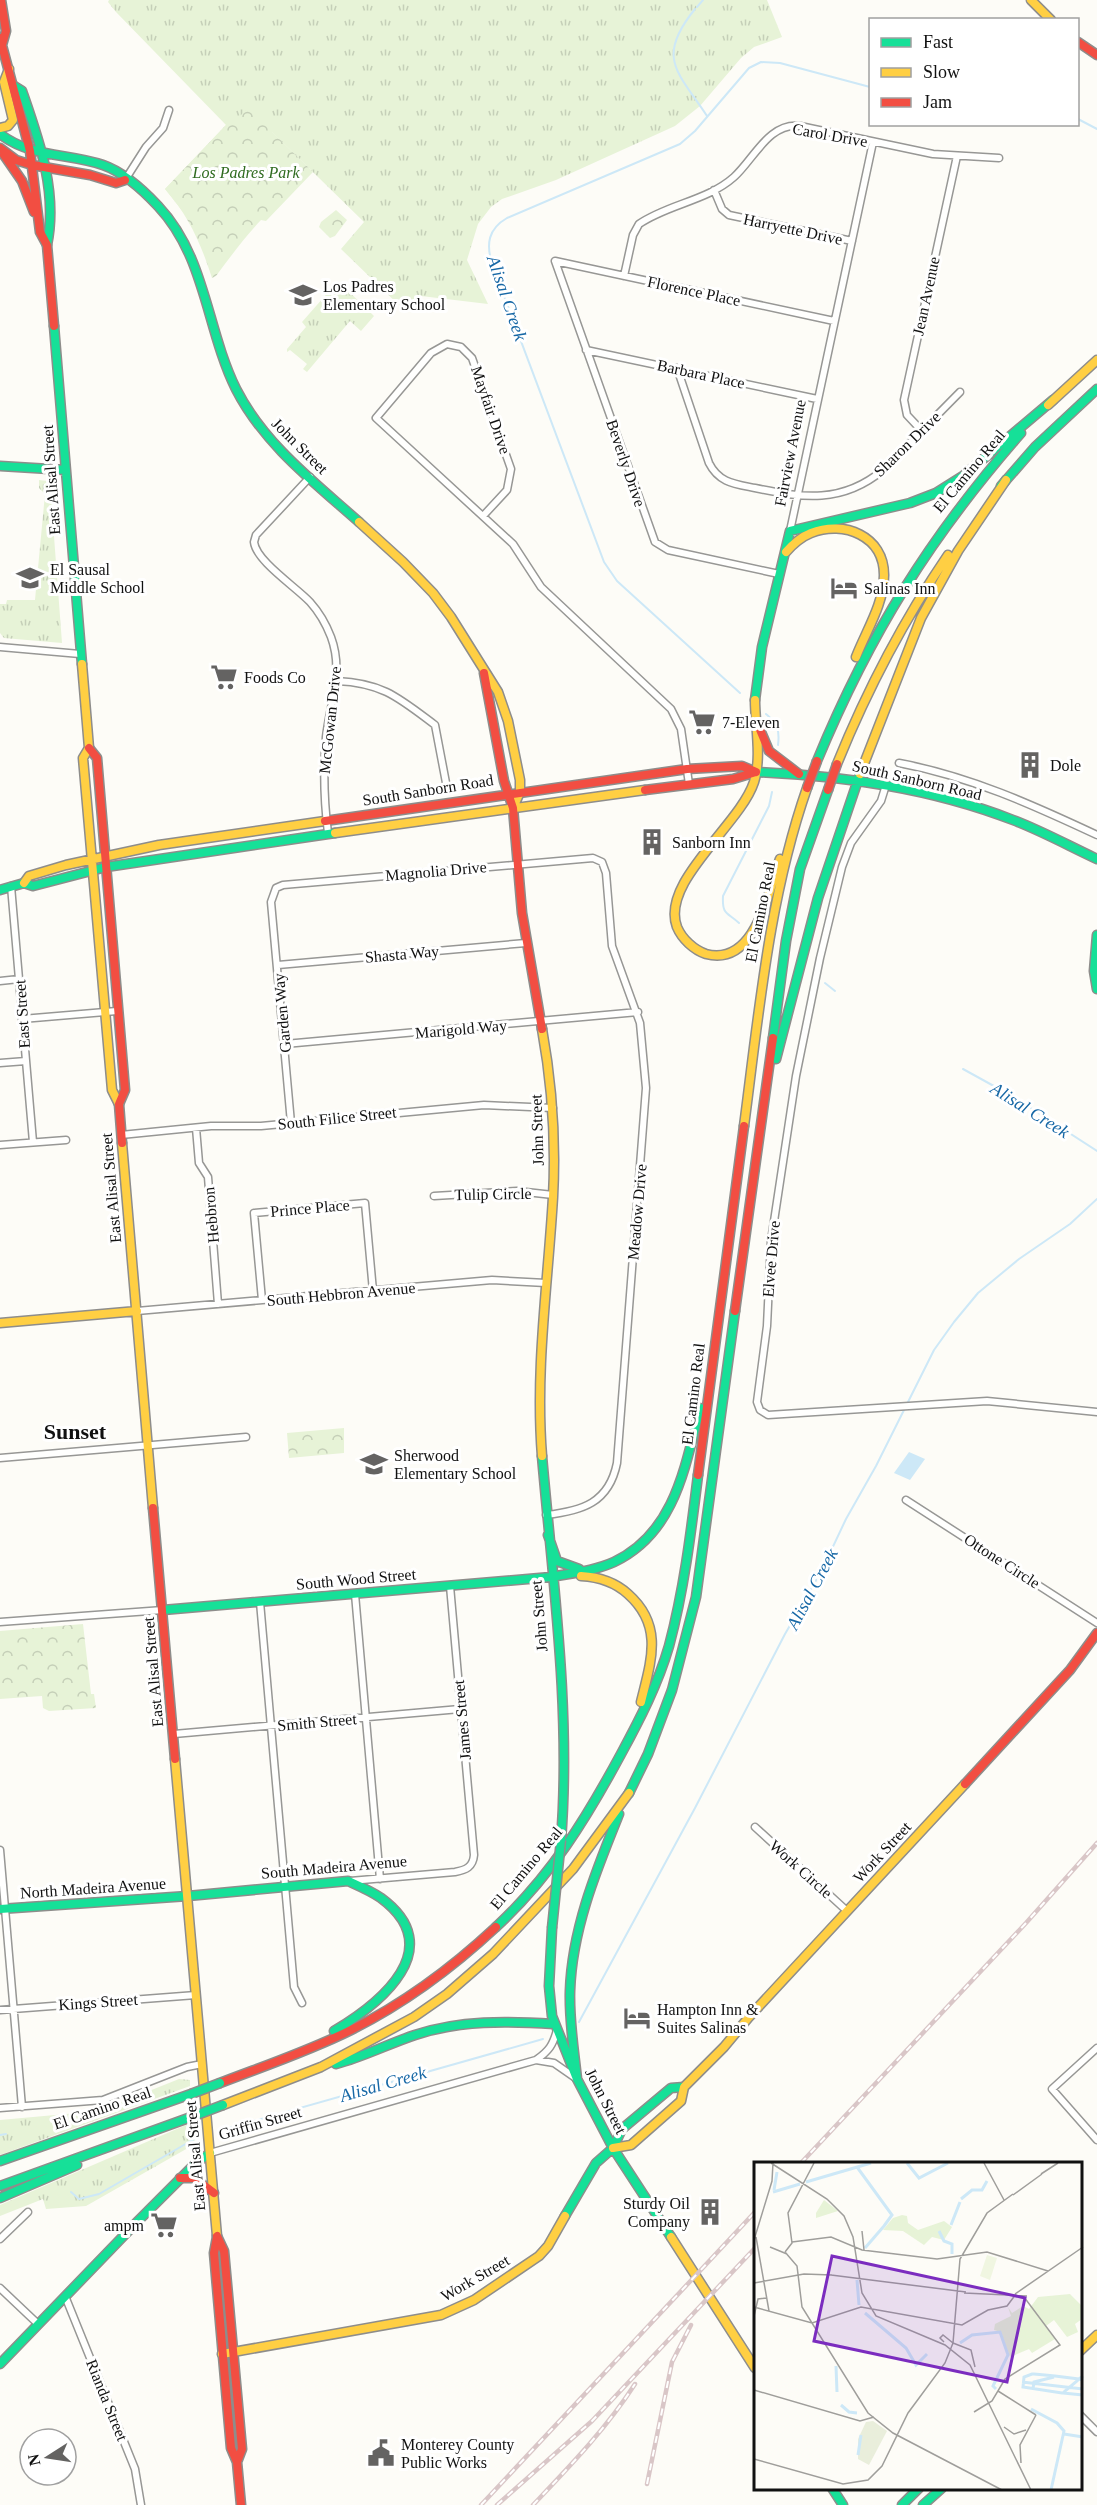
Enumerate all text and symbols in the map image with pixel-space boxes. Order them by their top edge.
legend [869,18,1079,126]
text: Fast [923,32,953,52]
text: Slow [923,62,960,82]
text: Jam [923,92,952,112]
street label: Carol Drive [791,120,869,150]
park label: Los Padres Park [192,164,300,181]
street label: Harryette Drive [742,210,844,249]
water label: Alisal Creek [483,252,531,344]
street label: Jean Avenue [909,255,943,337]
street label: Florence Place [646,273,742,309]
place label: Los Padres Elementary School [323,278,446,314]
school or university icon: Los Padres Elementary School [288,280,318,310]
street label: Barbara Place [656,356,746,392]
street label: Mayfair Drive [467,364,514,457]
street label: Fairview Avenue [771,398,809,508]
street label: Sharon Drive [870,408,944,480]
street label: John Street [269,415,332,478]
street label: Beverly Drive [602,417,649,509]
street label: East Alisal Street [39,424,63,536]
street label: El Camino Real [930,426,1009,516]
place label: El Sausal Middle School [50,561,145,596]
school or university icon: El Sausal Middle School [15,563,45,593]
hotel icon: Salinas Inn [829,573,859,603]
place label: Salinas Inn [864,580,936,597]
supermarket icon: Foods Co [209,662,239,692]
street label: McGowan Drive [316,665,344,775]
place label: Foods Co [244,669,306,686]
supermarket icon: 7-Eleven [687,707,717,737]
place label: 7-Eleven [722,714,780,731]
building icon: Dole [1015,750,1045,780]
street label: South Sanborn Road [851,757,983,803]
place label: Dole [1050,757,1081,774]
street label: South Sanborn Road [361,771,495,809]
building icon: Sanborn Inn [637,827,667,857]
place label: Sanborn Inn [672,834,751,851]
street label: Magnolia Drive [385,858,488,885]
street label: El Camino Real [742,860,778,964]
street label: Shasta Way [364,942,440,967]
street label: Garden Way [270,972,295,1053]
street label: East Street [11,979,33,1049]
street label: Marigold Way [414,1017,508,1042]
water label: Alisal Creek [986,1077,1074,1143]
street label: John Street [527,1093,547,1166]
street label: South Filice Street [277,1103,398,1133]
street label: East Alisal Street [98,1132,124,1244]
street label: Meadow Drive [624,1163,650,1261]
street label: Tulip Circle [454,1185,532,1204]
street label: Hebbron [200,1186,222,1244]
street label: Prince Place [270,1196,350,1220]
street label: Elvee Drive [759,1220,783,1298]
street label: South Hebbron Avenue [266,1279,416,1309]
street label: El Camino Real [678,1342,708,1446]
district label: Sunset [44,1419,107,1444]
place label: Sherwood Elementary School [394,1447,517,1483]
school or university icon: Sherwood Elementary School [359,1449,389,1479]
street label: Ottone Circle [961,1530,1043,1592]
water label: Alisal Creek [782,1544,842,1634]
street label: South Wood Street [295,1565,417,1593]
street label: John Street [527,1579,551,1652]
street label: East Alisal Street [140,1616,166,1728]
street label: James Street [450,1679,474,1761]
street label: Smith Street [277,1710,358,1734]
street label: Work Street [850,1818,915,1886]
street label: El Camino Real [487,1823,566,1913]
street label: Work Circle [766,1837,836,1901]
street label: South Madeira Avenue [260,1852,408,1882]
street label: North Madeira Avenue [19,1874,167,1902]
street label: Kings Street [58,1991,139,2014]
place label: Hampton Inn & Suites Salinas [657,2001,759,2036]
hotel icon: Hampton Inn & Suites Salinas [622,2003,652,2033]
water label: Alisal Creek [337,2062,429,2106]
street label: John Street [582,2065,630,2137]
street label: El Camino Real [51,2083,154,2133]
street label: East Alisal Street [182,2100,208,2212]
street label: Griffin Street [217,2103,304,2143]
inset map [754,2162,1082,2490]
place label: Sturdy Oil Company [623,2195,691,2231]
building icon: Sturdy Oil Company [695,2197,725,2227]
supermarket icon: ampm [149,2210,179,2240]
place label: ampm [104,2217,145,2235]
street label: Work Street [438,2251,513,2304]
street label: Rianda Street [83,2357,131,2444]
north arrow [18,2427,78,2487]
place label: Monterey County Public Works [401,2436,514,2471]
public building icon: Monterey County Public Works [366,2438,396,2468]
text: N [24,2452,43,2467]

